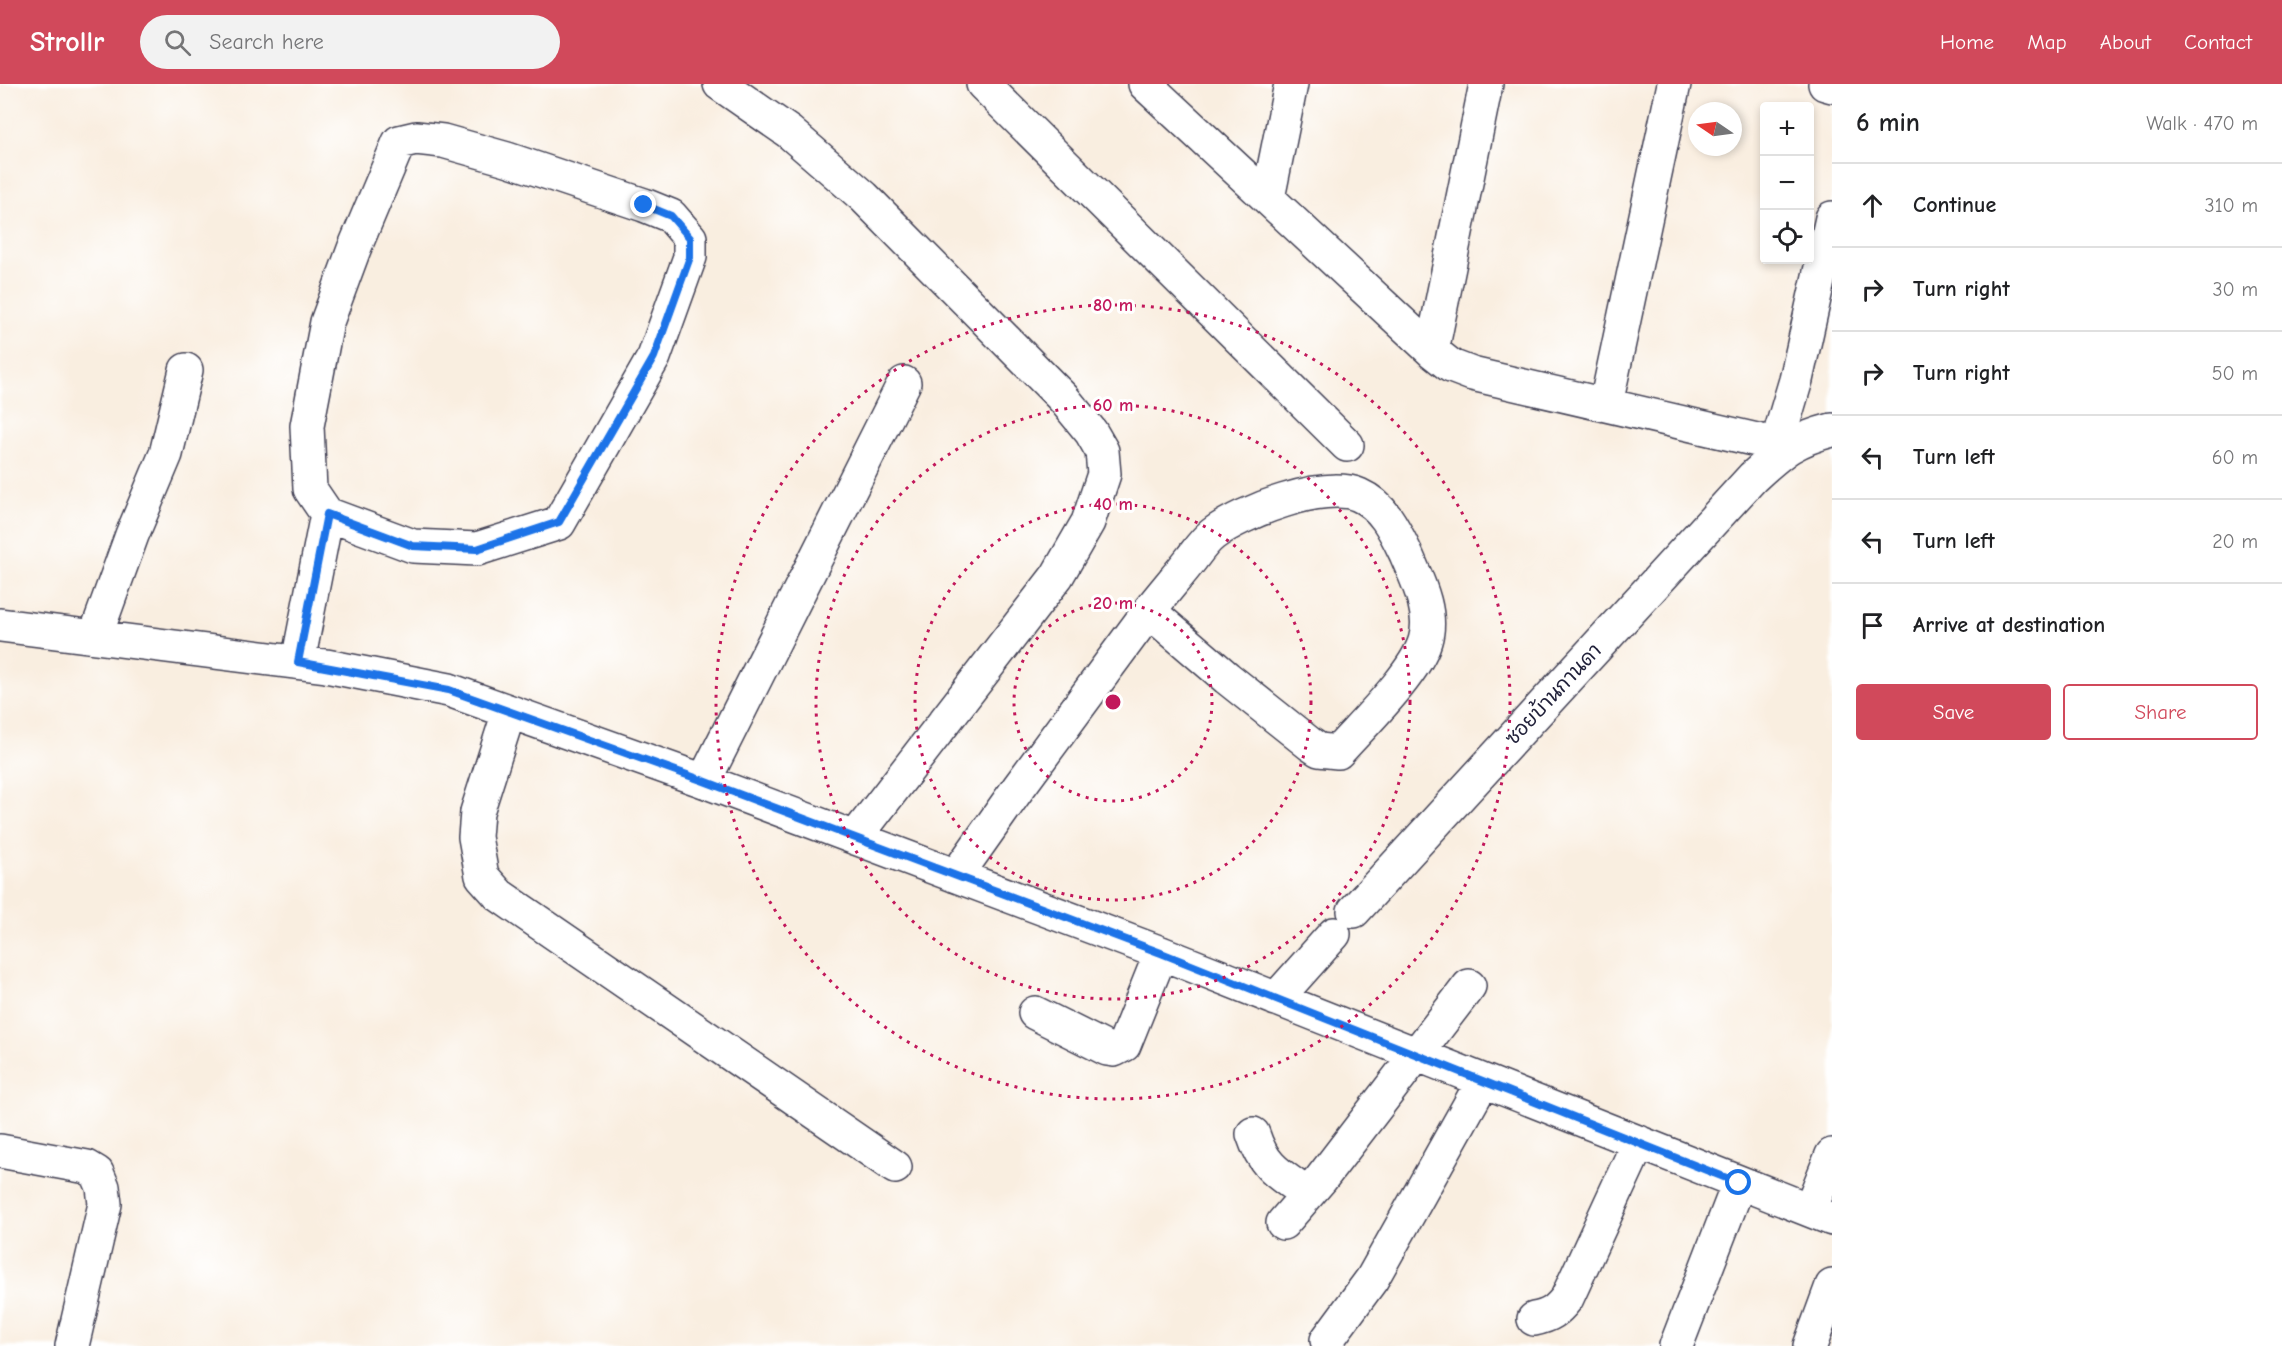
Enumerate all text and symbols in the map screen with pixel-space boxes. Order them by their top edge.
search box [140,15,560,69]
text: Strollr [30,26,104,58]
icon: search [161,26,194,59]
text: Search here [209,29,324,55]
text: Home [1940,30,1994,54]
text: Map [2027,30,2067,54]
text: About [2100,30,2151,54]
text: Contact [2184,30,2252,54]
north arrow [1688,102,1742,156]
map controls [1760,102,1814,264]
button: + [1760,102,1814,156]
text: 6 min [1856,108,1920,138]
text: Walk · 470 m [2146,112,2258,135]
button: − [1760,156,1814,210]
icon: ahead [1856,189,1889,222]
route end [630,191,656,217]
text: Continue [1913,192,1996,218]
text: 310 m [2205,194,2258,217]
button: locate [1760,210,1814,264]
icon: right [1856,273,1889,306]
text: Turn right [1913,276,2010,302]
text: 30 m [2212,278,2258,301]
text: 80 m [1093,295,1133,316]
icon: right [1856,357,1889,390]
text: Turn right [1913,360,2010,386]
text: 50 m [2212,362,2258,385]
text: 60 m [1093,395,1133,416]
icon: left [1856,441,1889,474]
text: Turn left [1913,444,1995,470]
text: 60 m [2212,446,2258,469]
text: 40 m [1093,494,1133,515]
icon: left [1856,525,1889,558]
text: Turn left [1913,528,1995,554]
text: 20 m [2212,530,2258,553]
text: 20 m [1093,593,1133,614]
icon: arrive [1856,609,1889,642]
text: Arrive at destination [1913,612,2105,638]
street label: ซอยบ้านกานดา [1499,638,1606,750]
button: Save [1856,684,2051,740]
button: Share [2063,684,2258,740]
centre of rings [1103,692,1123,712]
route start [1725,1169,1751,1195]

